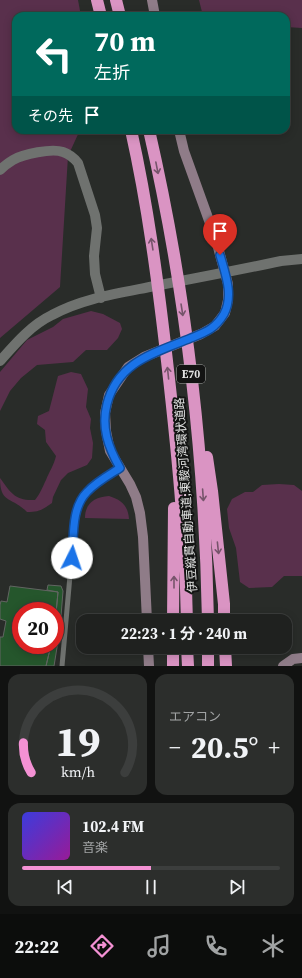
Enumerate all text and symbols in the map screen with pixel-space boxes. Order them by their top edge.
text: 70 m [94,22,156,60]
icon: left [28,28,80,80]
text: 左折 [94,60,130,85]
icon: arrive [81,104,103,126]
text: その先 [28,105,73,126]
one-way arrow [153,161,161,174]
pin [203,214,237,255]
icon: arrive [209,220,231,242]
one-way arrow [148,238,156,251]
one-way arrow [178,303,186,316]
road number: E70 [177,365,205,383]
one-way arrow [165,367,172,380]
street label: 伊豆縦貫自動車道;東駿河湾環状道路 [171,397,201,593]
one-way arrow [199,488,206,501]
position arrow [51,537,93,579]
one-way arrow [215,541,222,554]
one-way arrow [170,576,178,589]
speed limit sign: 20 [12,602,64,654]
text: 22:23 · 1 分 · 240 m [121,623,247,644]
text: エアコン [169,708,221,725]
text: 19 [55,712,100,769]
text: 20.5° [191,727,258,768]
text: − [169,732,181,762]
text: + [268,732,280,762]
text: km/h [61,761,95,781]
text: 102.4 FM [82,816,144,837]
text: 音楽 [82,839,108,856]
icon: previous [54,876,76,898]
icon: pause [140,876,162,898]
icon: next [226,876,248,898]
icon: directions [88,932,116,960]
icon: music [145,932,173,960]
icon: phone [202,932,230,960]
icon: climate [259,932,287,960]
text: 22:22 [15,934,59,959]

